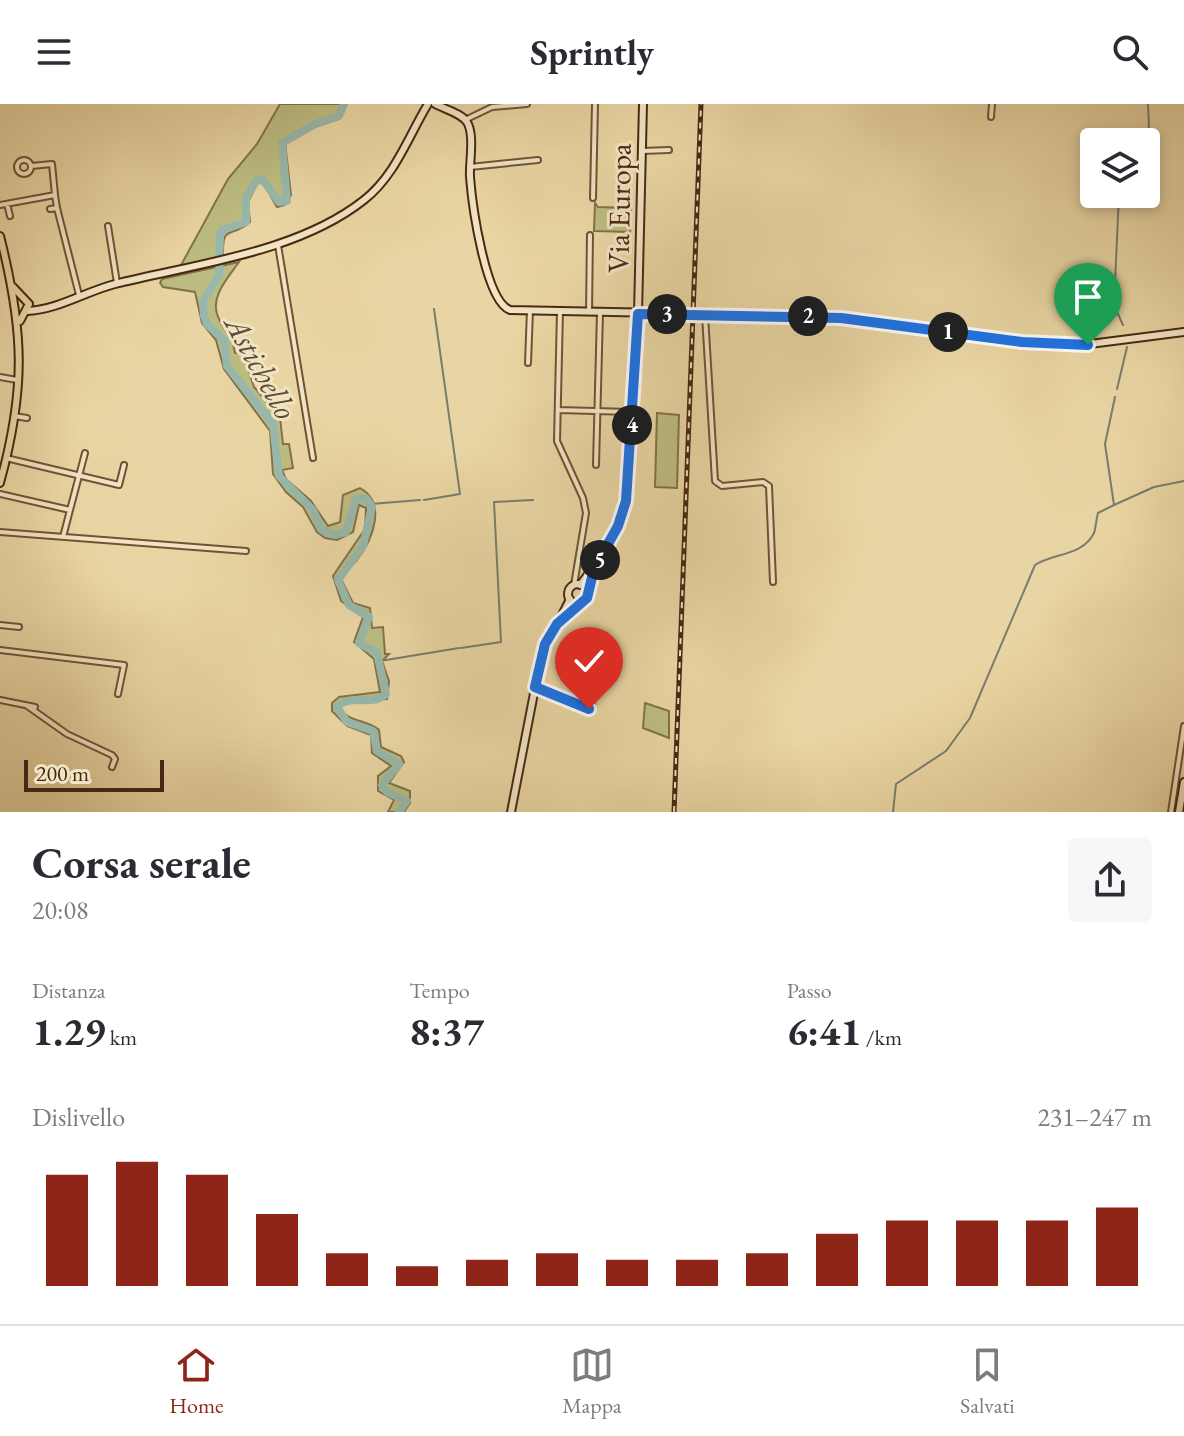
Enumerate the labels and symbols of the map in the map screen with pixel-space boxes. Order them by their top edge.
street label: Via Europa [598,143,640,273]
pin [1054,263,1122,345]
pin: 3 [647,294,687,334]
pin: 2 [788,296,828,336]
water label: Astichello [214,306,307,427]
pin: 1 [928,312,968,352]
pin: 4 [612,405,652,445]
pin: 5 [580,540,620,580]
pin [555,627,623,709]
scale bar [24,756,164,792]

